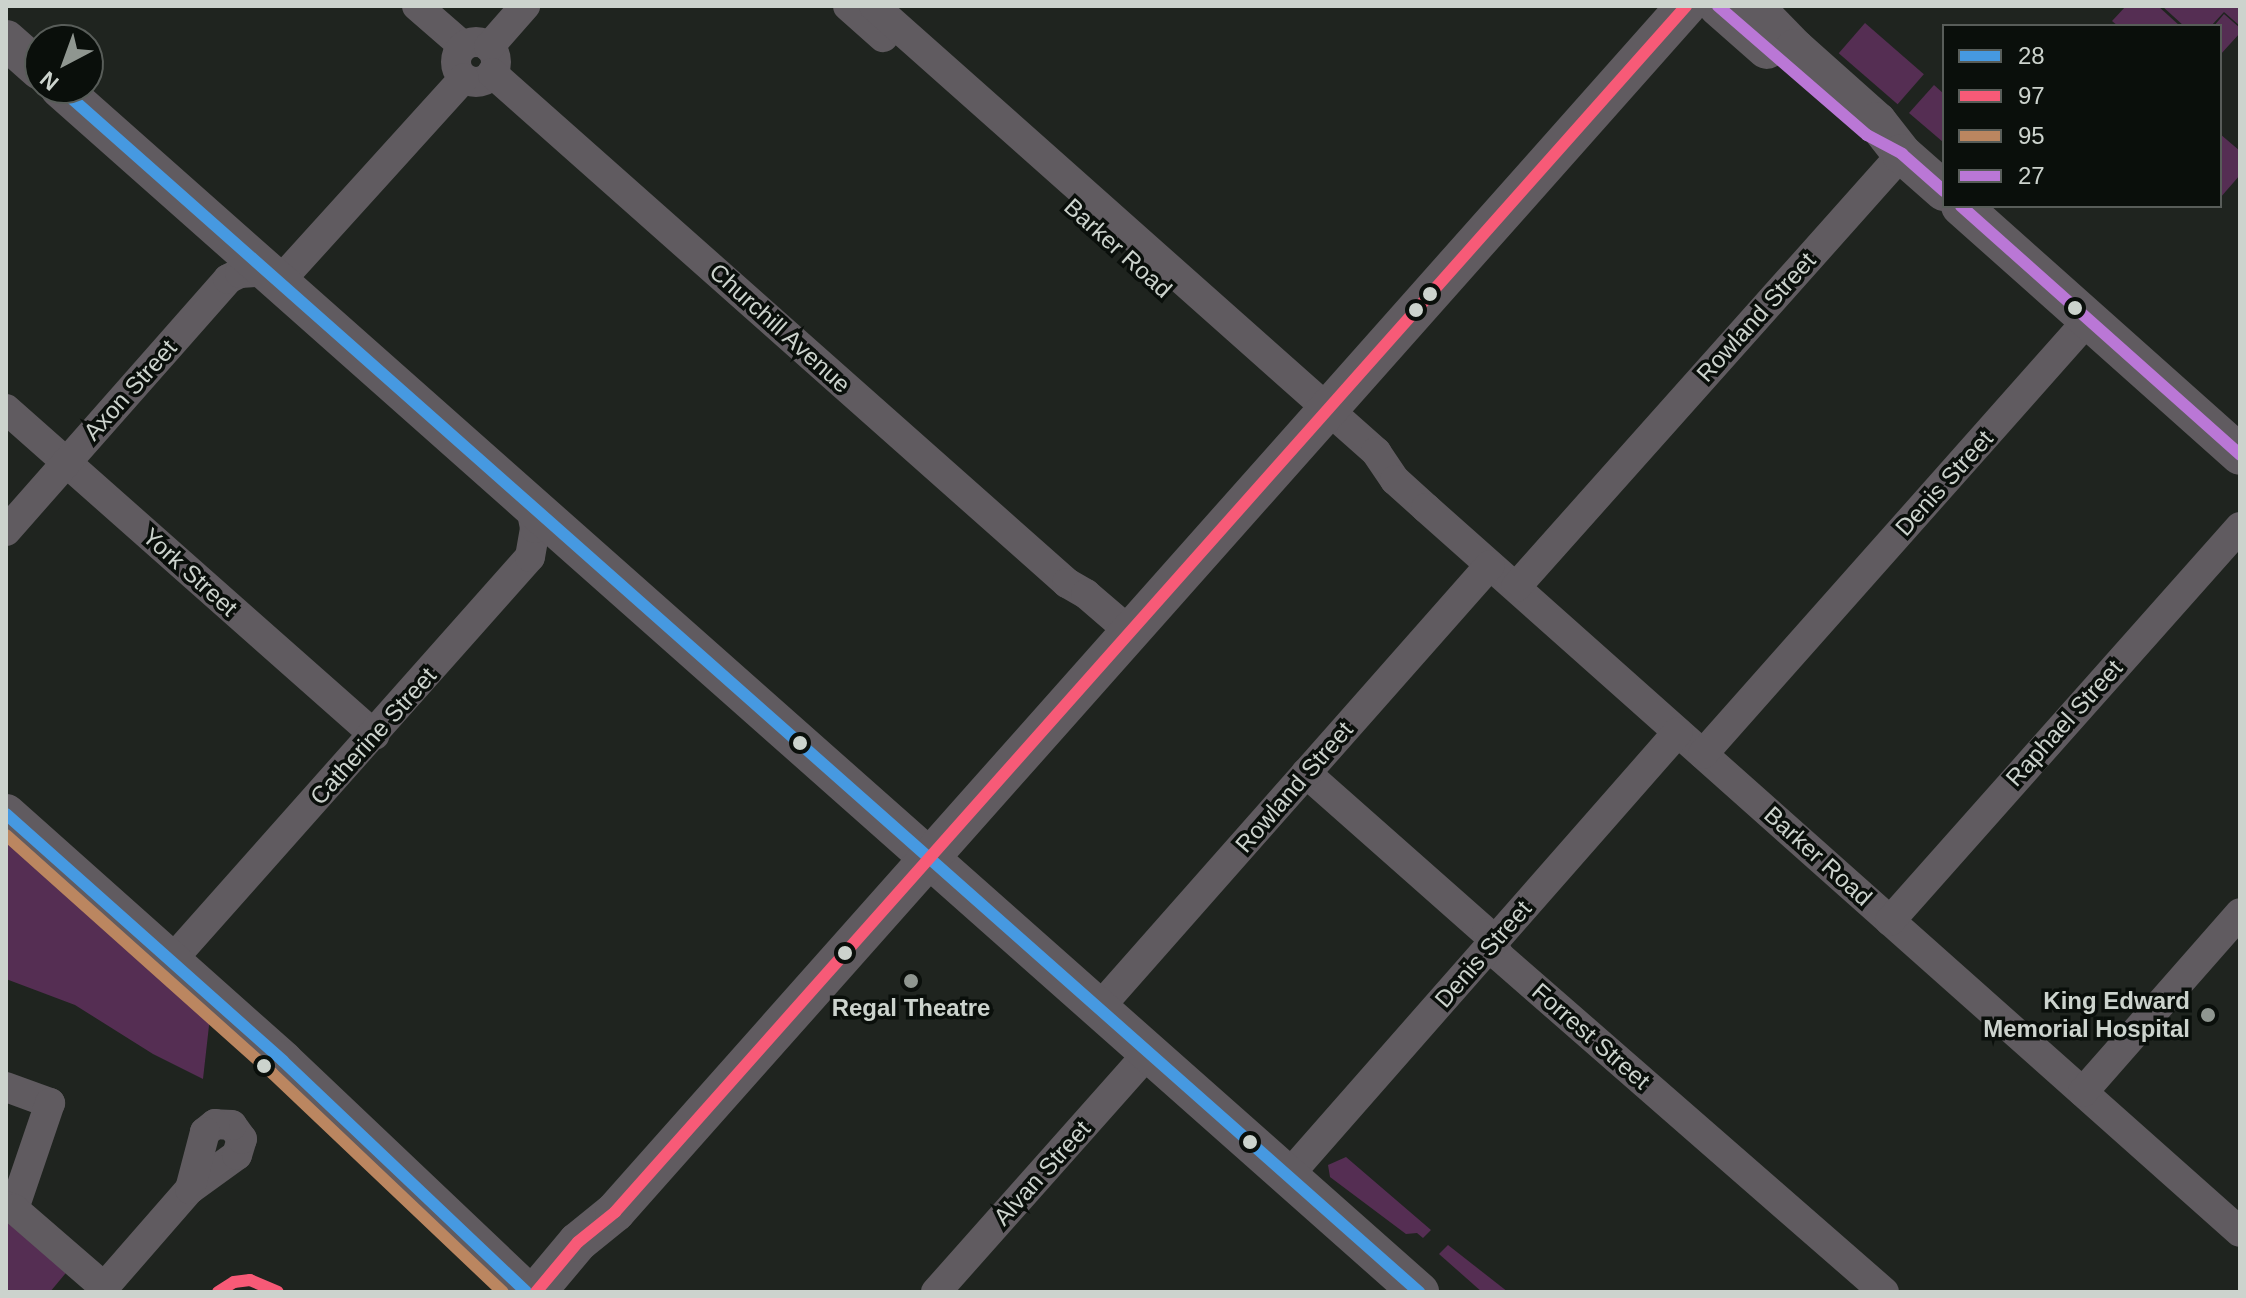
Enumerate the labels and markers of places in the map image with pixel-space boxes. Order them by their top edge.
unlabelled marker [1422,286,1438,302]
unlabelled marker [2067,300,2083,316]
unlabelled marker [1408,302,1424,318]
unlabelled marker [792,735,808,751]
unlabelled marker [837,945,853,961]
marker: Regal Theatre [902,972,920,990]
place label: King Edward Memorial Hospital [1983,987,2190,1043]
place label: Regal Theatre [832,994,990,1022]
marker: King Edward Memorial Hospital [2197,1004,2219,1026]
unlabelled marker [256,1058,272,1074]
unlabelled marker [1242,1134,1258,1150]

